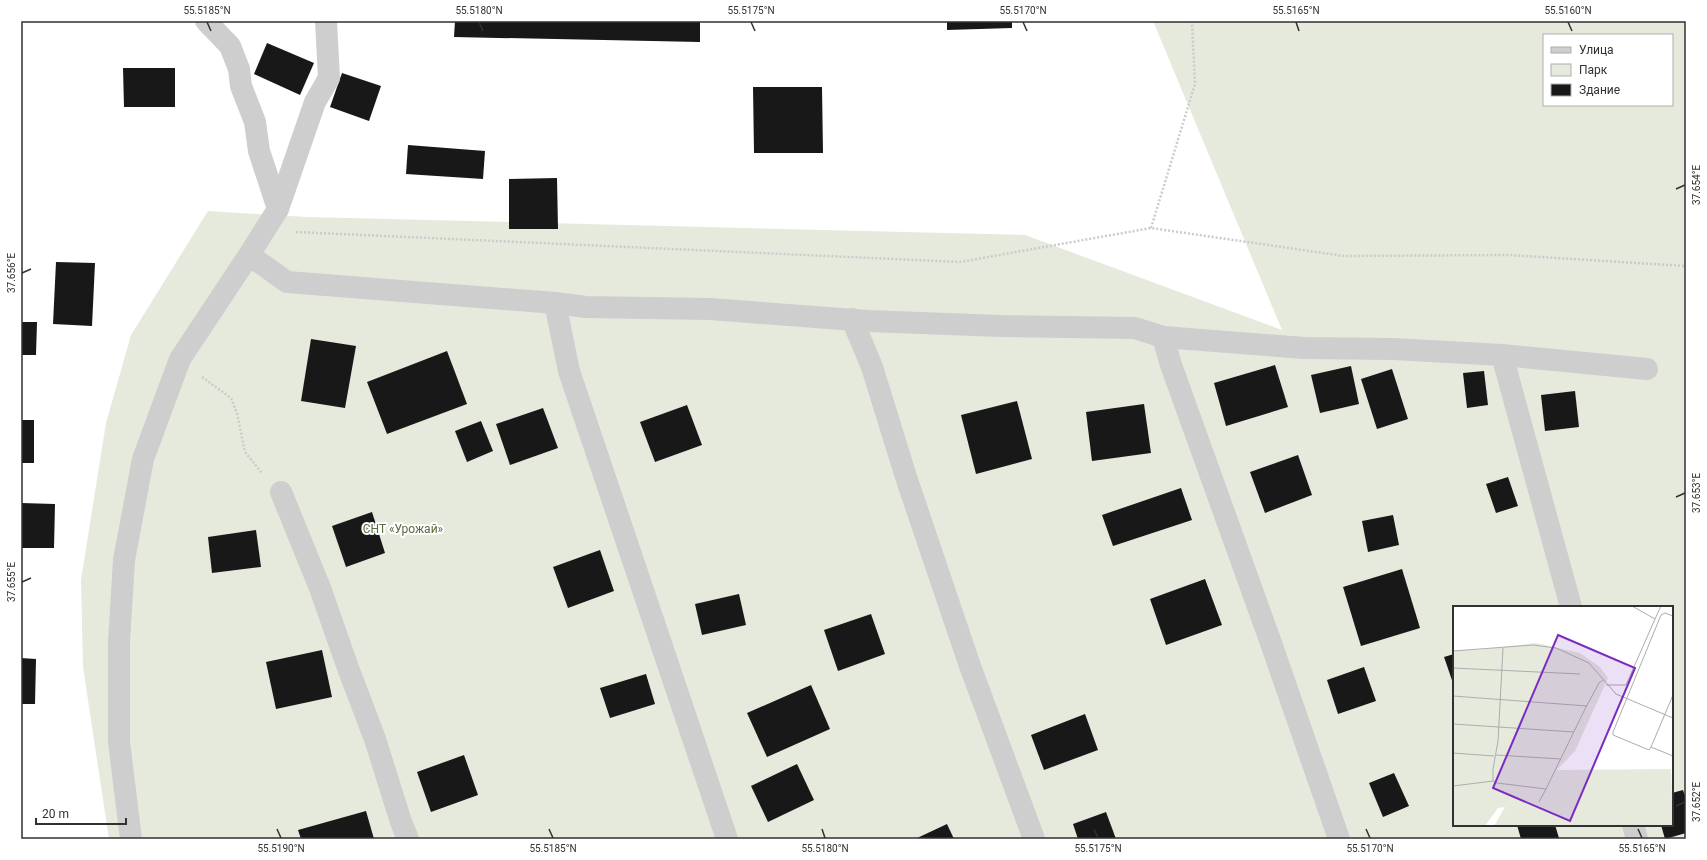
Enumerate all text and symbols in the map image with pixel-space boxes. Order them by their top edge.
text: 55.5185°N [183,5,231,16]
text: 55.5180°N [455,5,503,16]
text: 55.5175°N [727,5,775,16]
text: 55.5170°N [999,5,1047,16]
text: 55.5165°N [1272,5,1320,16]
text: 55.5160°N [1544,5,1592,16]
legend [1543,34,1673,106]
text: Улица [1579,43,1614,57]
text: Парк [1579,63,1608,77]
text: Здание [1579,83,1620,97]
text: 37.654°E [1691,165,1702,205]
text: 37.656°E [6,253,17,293]
text: 37.653°E [1691,473,1702,513]
park label: СНТ «Урожай» [363,522,444,536]
text: 37.655°E [6,562,17,602]
inset map [1453,606,1673,826]
text: 37.652°E [1691,782,1702,822]
scale bar [36,800,126,826]
text: 20 m [42,807,69,821]
text: 55.5190°N [257,843,305,854]
text: 55.5185°N [529,843,577,854]
text: 55.5180°N [801,843,849,854]
text: 55.5175°N [1074,843,1122,854]
text: 55.5170°N [1346,843,1394,854]
text: 55.5165°N [1618,843,1666,854]

